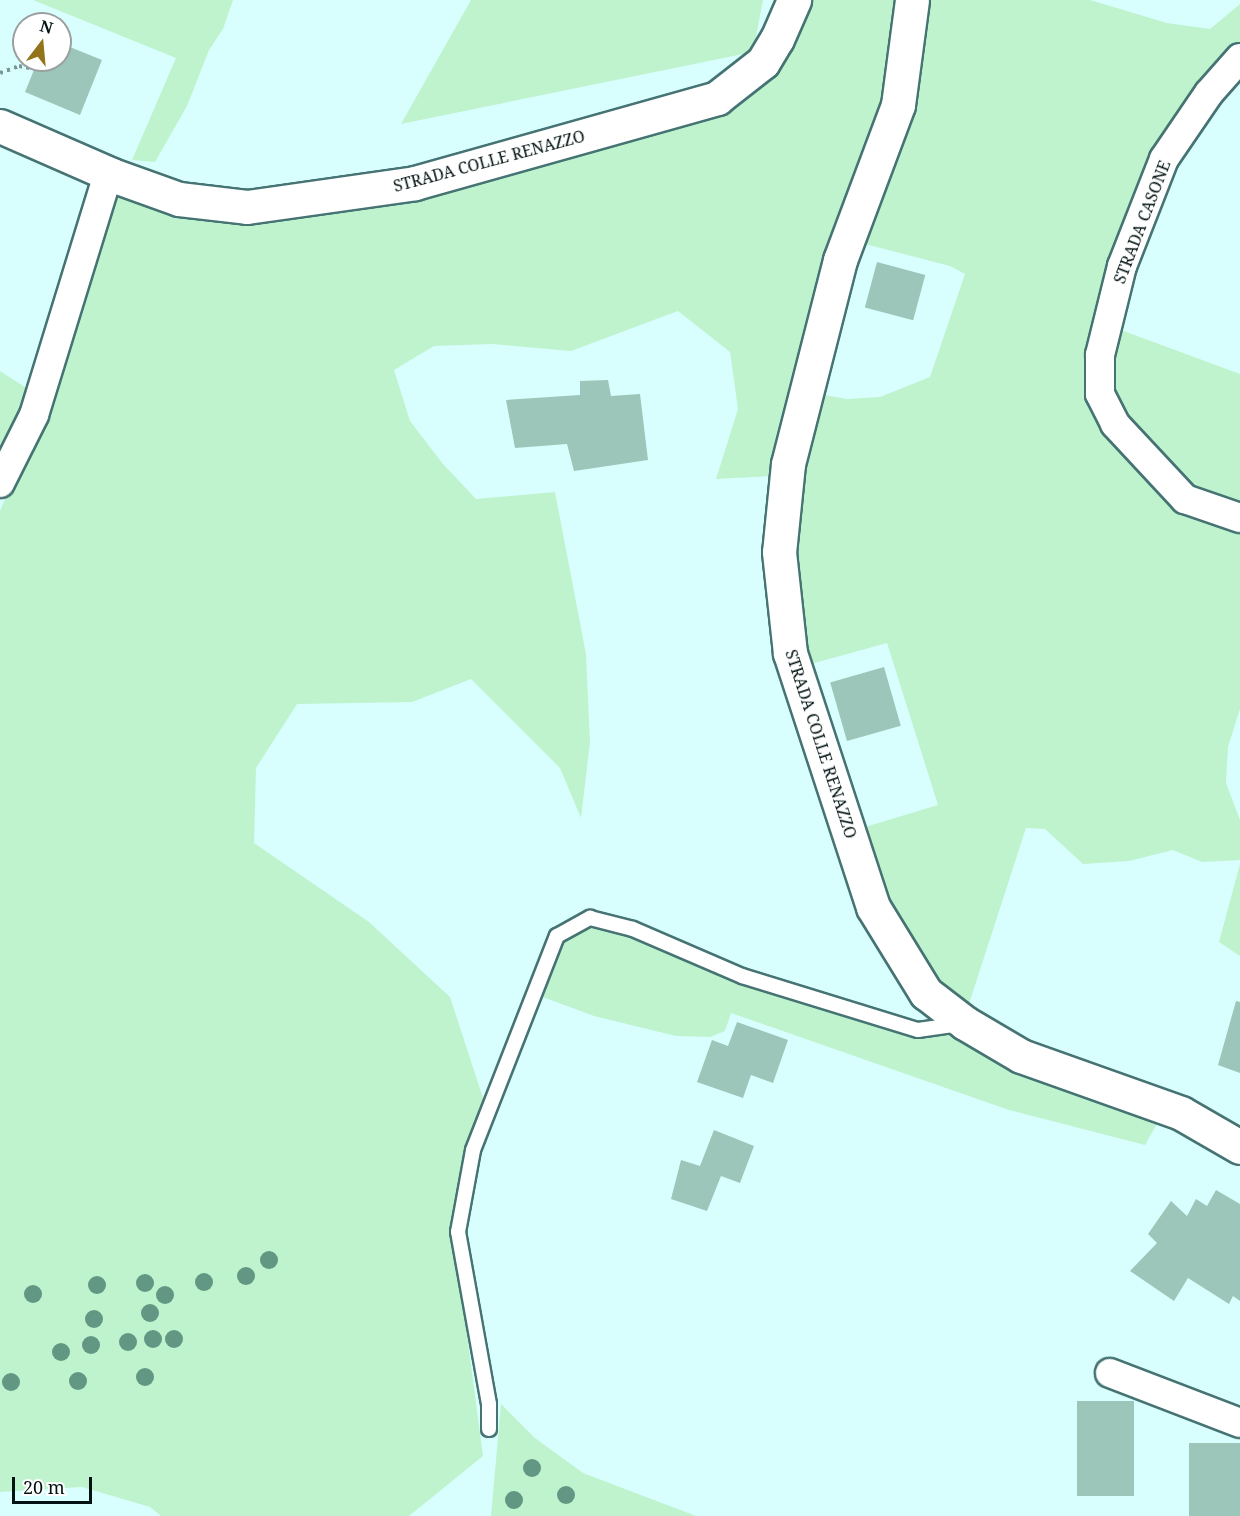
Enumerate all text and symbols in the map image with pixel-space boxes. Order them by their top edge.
north arrow [12,12,72,72]
text: N [37,14,55,39]
street label: STRADA COLLE RENAZZO [391,126,587,196]
street label: STRADA CASONE [1110,158,1174,286]
street label: STRADA COLLE RENAZZO [781,647,861,841]
scale bar [15,1465,94,1503]
text: 20 m [23,1475,65,1499]

